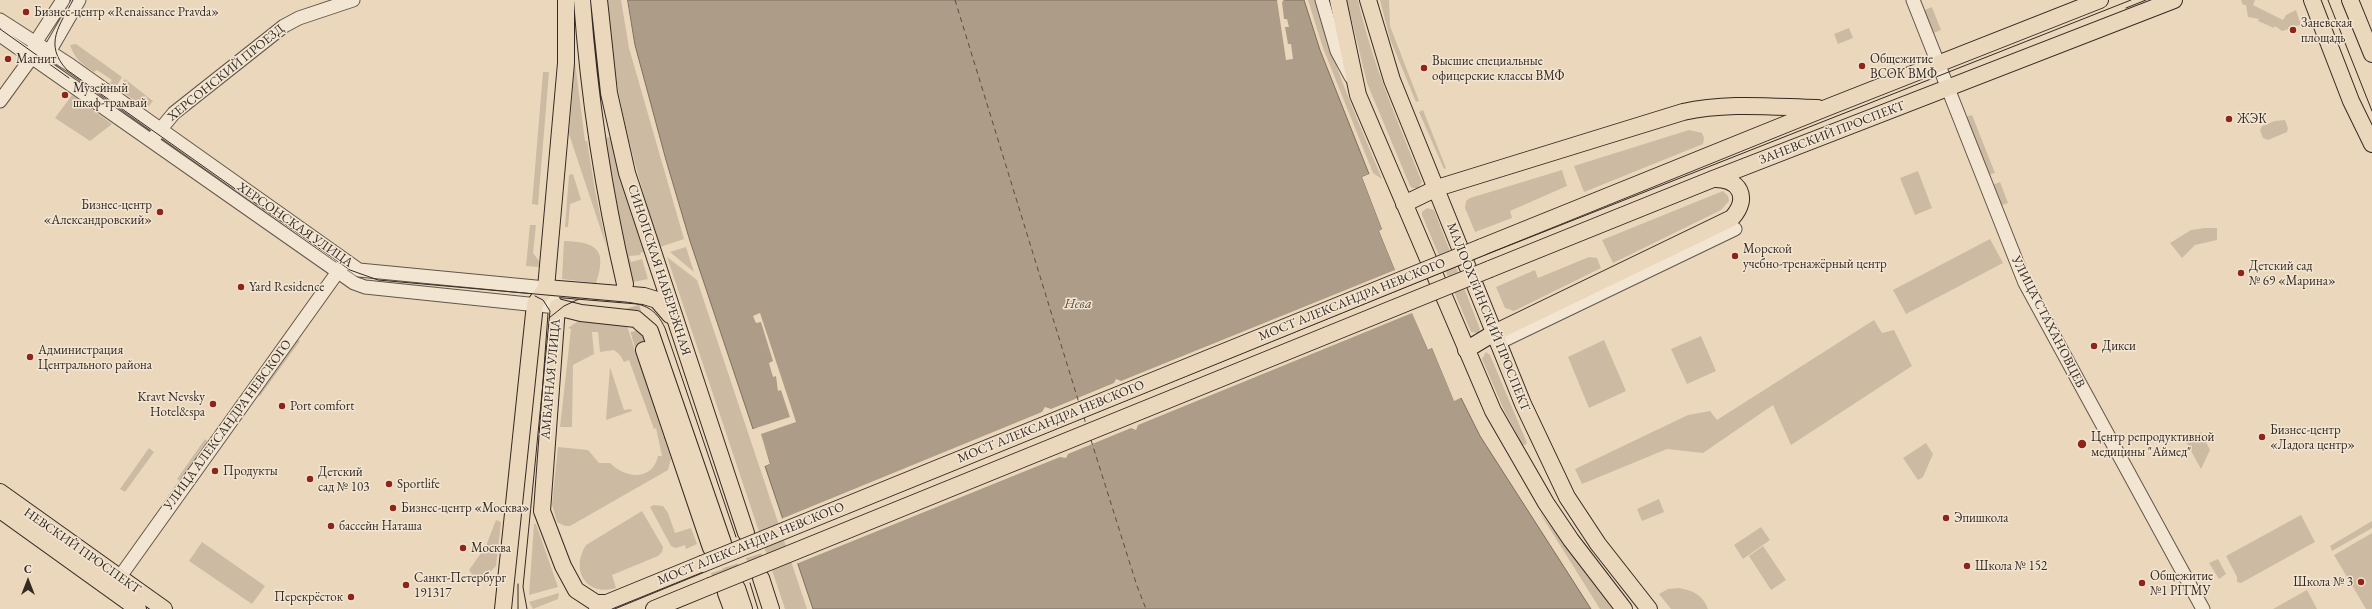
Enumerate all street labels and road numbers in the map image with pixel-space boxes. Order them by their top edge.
street label: ХЕРСОНСКИЙ ПРОЕЗД [165,21,287,125]
street label: ЗАНЕВСКИЙ ПРОСПЕКТ [1757,98,1907,168]
street label: ХЕРСОНСКАЯ УЛИЦА [234,179,356,271]
street label: СИНОПСКАЯ НАБЕРЕЖНАЯ [624,182,694,358]
street label: МАЛООХТИНСКИЙ ПРОСПЕКТ [1443,220,1533,414]
street label: УЛИЦА СТАХАНОВЦЕВ [2008,253,2088,391]
street label: МОСТ АЛЕКСАНДРА НЕВСКОГО [1256,255,1448,345]
street label: АМБАРНАЯ УЛИЦА [538,318,564,440]
street label: УЛИЦА АЛЕКСАНДРА НЕВСКОГО [161,337,295,513]
street label: МОСТ АЛЕКСАНДРА НЕВСКОГО [955,377,1147,467]
street label: МОСТ АЛЕКСАНДРА НЕВСКОГО [655,499,847,589]
street label: НЕВСКИЙ ПРОСПЕКТ [20,505,144,597]

